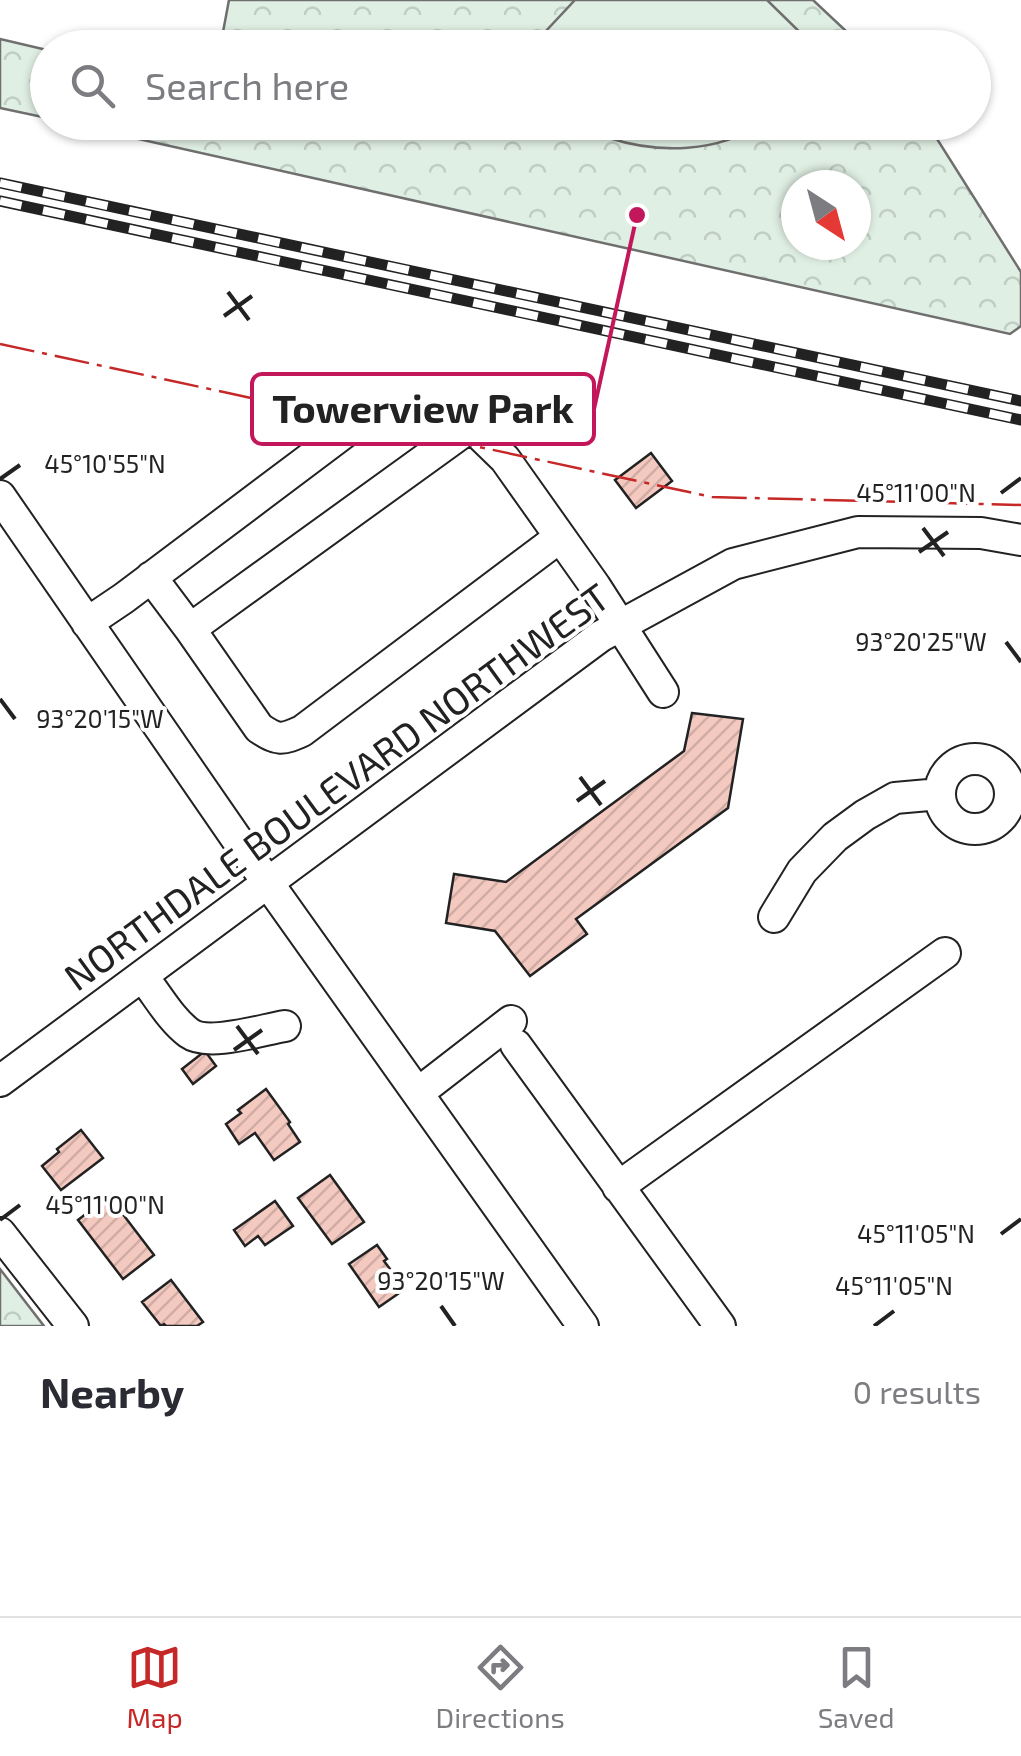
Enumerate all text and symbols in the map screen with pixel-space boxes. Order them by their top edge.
search box [30,30,991,140]
icon: search [65,58,120,113]
text: Search here [145,62,349,108]
north arrow [781,170,871,260]
callout: Towerview Park [252,374,594,444]
text: Towerview Park [272,383,574,431]
text: 45°10'55"N [44,448,166,478]
text: 45°11'00"N [856,477,976,507]
street label: NORTHDALE BOULEVARD NORTHWEST [55,573,617,999]
text: 93°20'25"W [855,626,987,656]
text: 93°20'15"W [36,703,164,733]
text: 45°11'00"N [45,1189,165,1219]
text: 45°11'05"N [857,1218,975,1248]
text: 93°20'15"W [377,1265,505,1295]
text: 45°11'05"N [835,1270,953,1300]
text: Nearby [40,1366,184,1416]
text: 0 results [853,1372,981,1410]
tab: Map [126,1640,183,1734]
tab: Directions [436,1640,565,1734]
tab: Saved [818,1640,895,1734]

